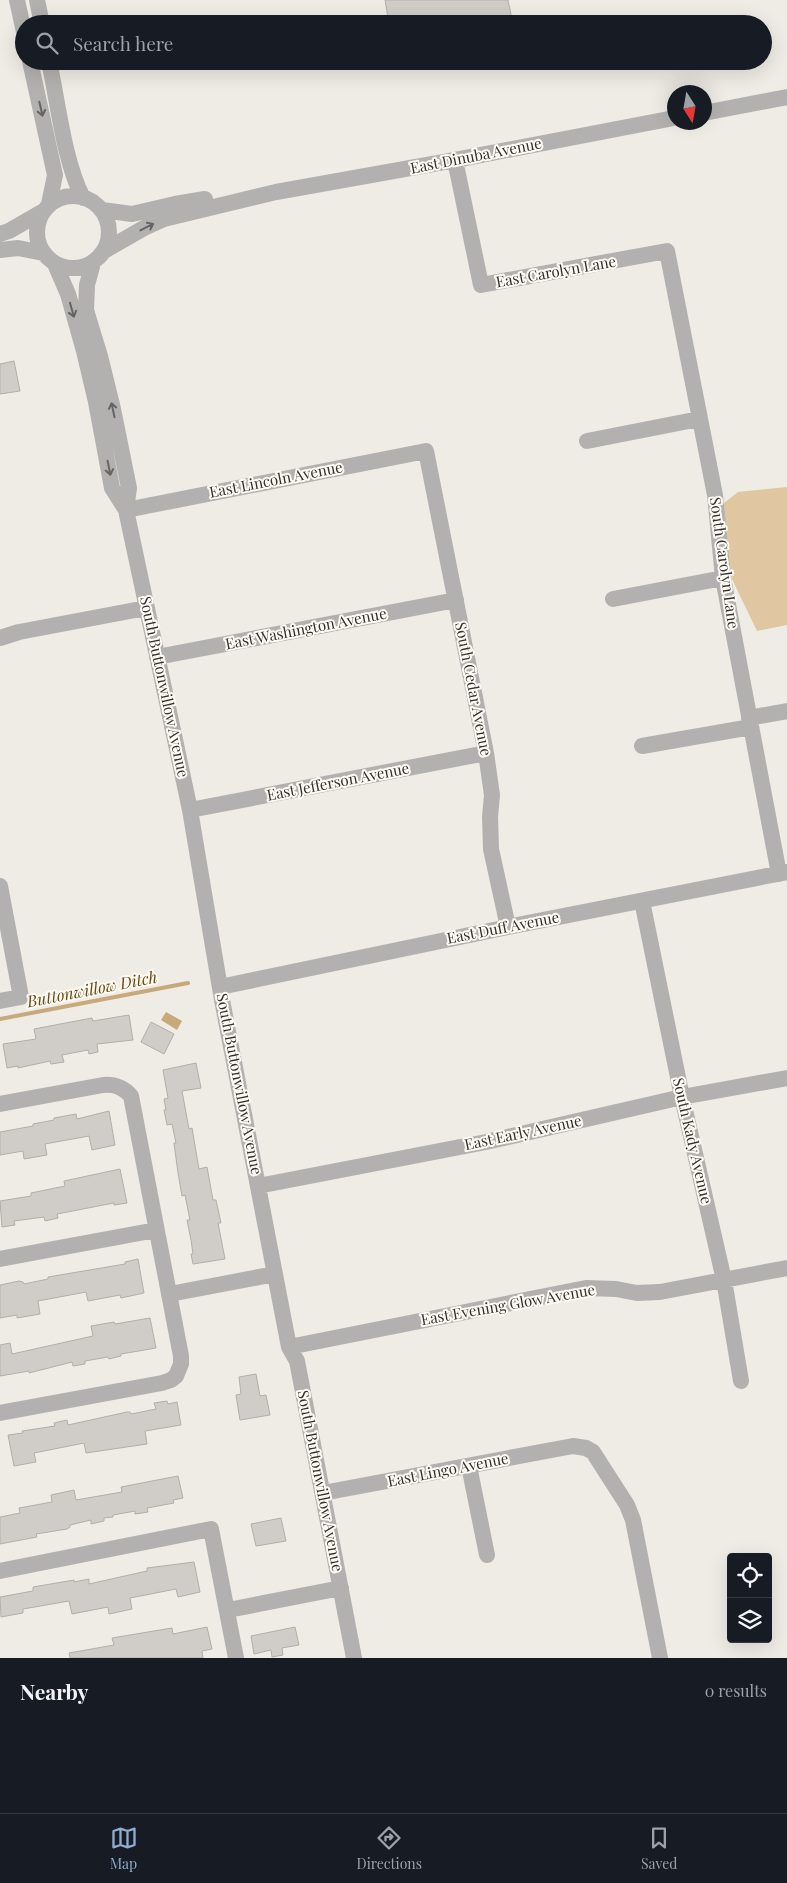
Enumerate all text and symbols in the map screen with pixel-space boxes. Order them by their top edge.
search box [15,15,772,70]
icon: search [33,29,61,57]
text: Search here [73,30,173,56]
north arrow [667,85,712,130]
one-way arrow [37,100,46,116]
street label: East Dinuba Avenue [408,132,543,178]
one-way arrow [139,222,154,231]
street label: East Carolyn Lane [494,251,617,291]
one-way arrow [68,301,77,317]
one-way arrow [108,403,117,419]
street label: East Lincoln Avenue [207,456,344,502]
one-way arrow [104,459,114,475]
street label: South Carolyn Lane [706,496,744,630]
street label: South Buttonwillow Avenue [136,595,194,779]
street label: East Washington Avenue [224,603,388,653]
street label: South Cedar Avenue [451,620,497,758]
street label: East Jefferson Avenue [265,757,411,805]
street label: East Duff Avenue [445,906,561,948]
water label: Buttonwillow Ditch [24,966,159,1012]
street label: South Buttonwillow Avenue [213,991,267,1176]
street label: South Kady Avenue [669,1076,717,1206]
street label: East Early Avenue [462,1110,583,1154]
street label: East Evening Glow Avenue [419,1279,596,1329]
street label: South Buttonwillow Avenue [294,1388,348,1573]
street label: East Lingo Avenue [386,1447,510,1491]
map controls [727,1553,772,1643]
button: locate [727,1553,772,1598]
button: layers [727,1598,772,1643]
text: Nearby [20,1677,89,1705]
text: 0 results [705,1680,767,1701]
tab: Map [110,1824,138,1873]
tab: Directions [357,1824,422,1873]
tab: Saved [641,1824,677,1873]

